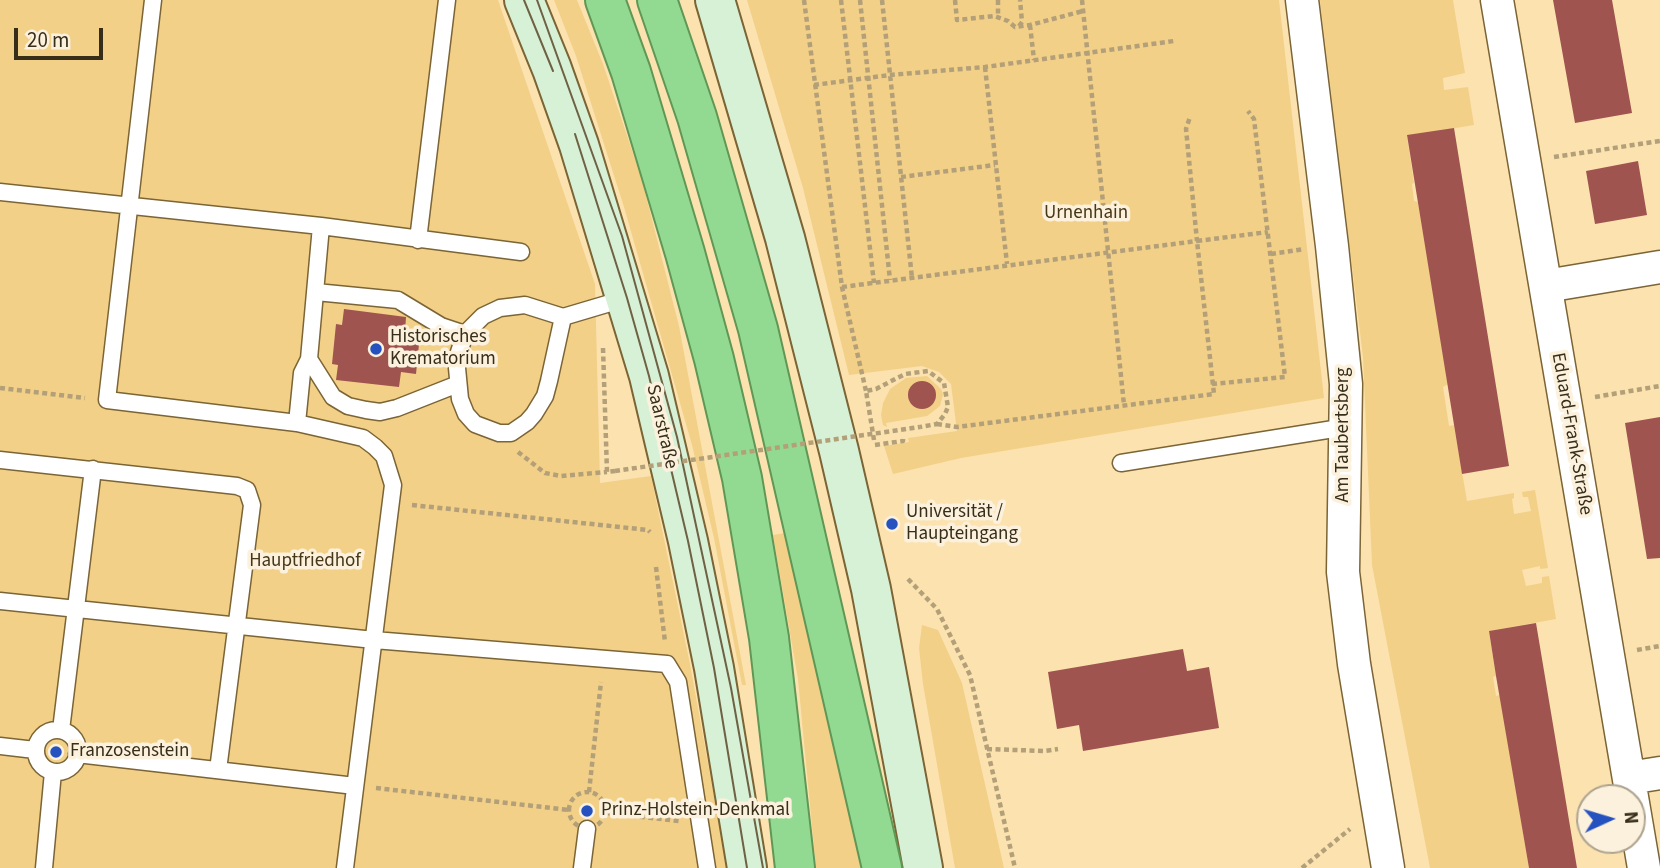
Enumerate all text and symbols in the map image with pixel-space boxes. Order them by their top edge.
scale bar [18,14,107,58]
text: 20 m [27,25,69,55]
park label: Urnenhain [1044,203,1128,225]
place label: Historisches Krematorium [390,327,496,371]
marker: Historisches Krematorium [368,341,384,357]
street label: Eduard-Frank-Straße [1545,351,1597,517]
street label: Am Taubertsberg [1333,367,1355,503]
street label: Saarstraße [640,383,682,471]
place label: Universität / Haupteingang [906,502,1018,546]
marker: Universität / Haupteingang [884,516,900,532]
park label: Hauptfriedhof [249,551,361,573]
place label: Franzosenstein [70,741,189,763]
marker: Franzosenstein [48,744,64,760]
north arrow [1576,784,1646,854]
place label: Prinz-Holstein-Denkmal [601,800,790,822]
marker: Prinz-Holstein-Denkmal [579,803,595,819]
text: N [1617,810,1644,825]

